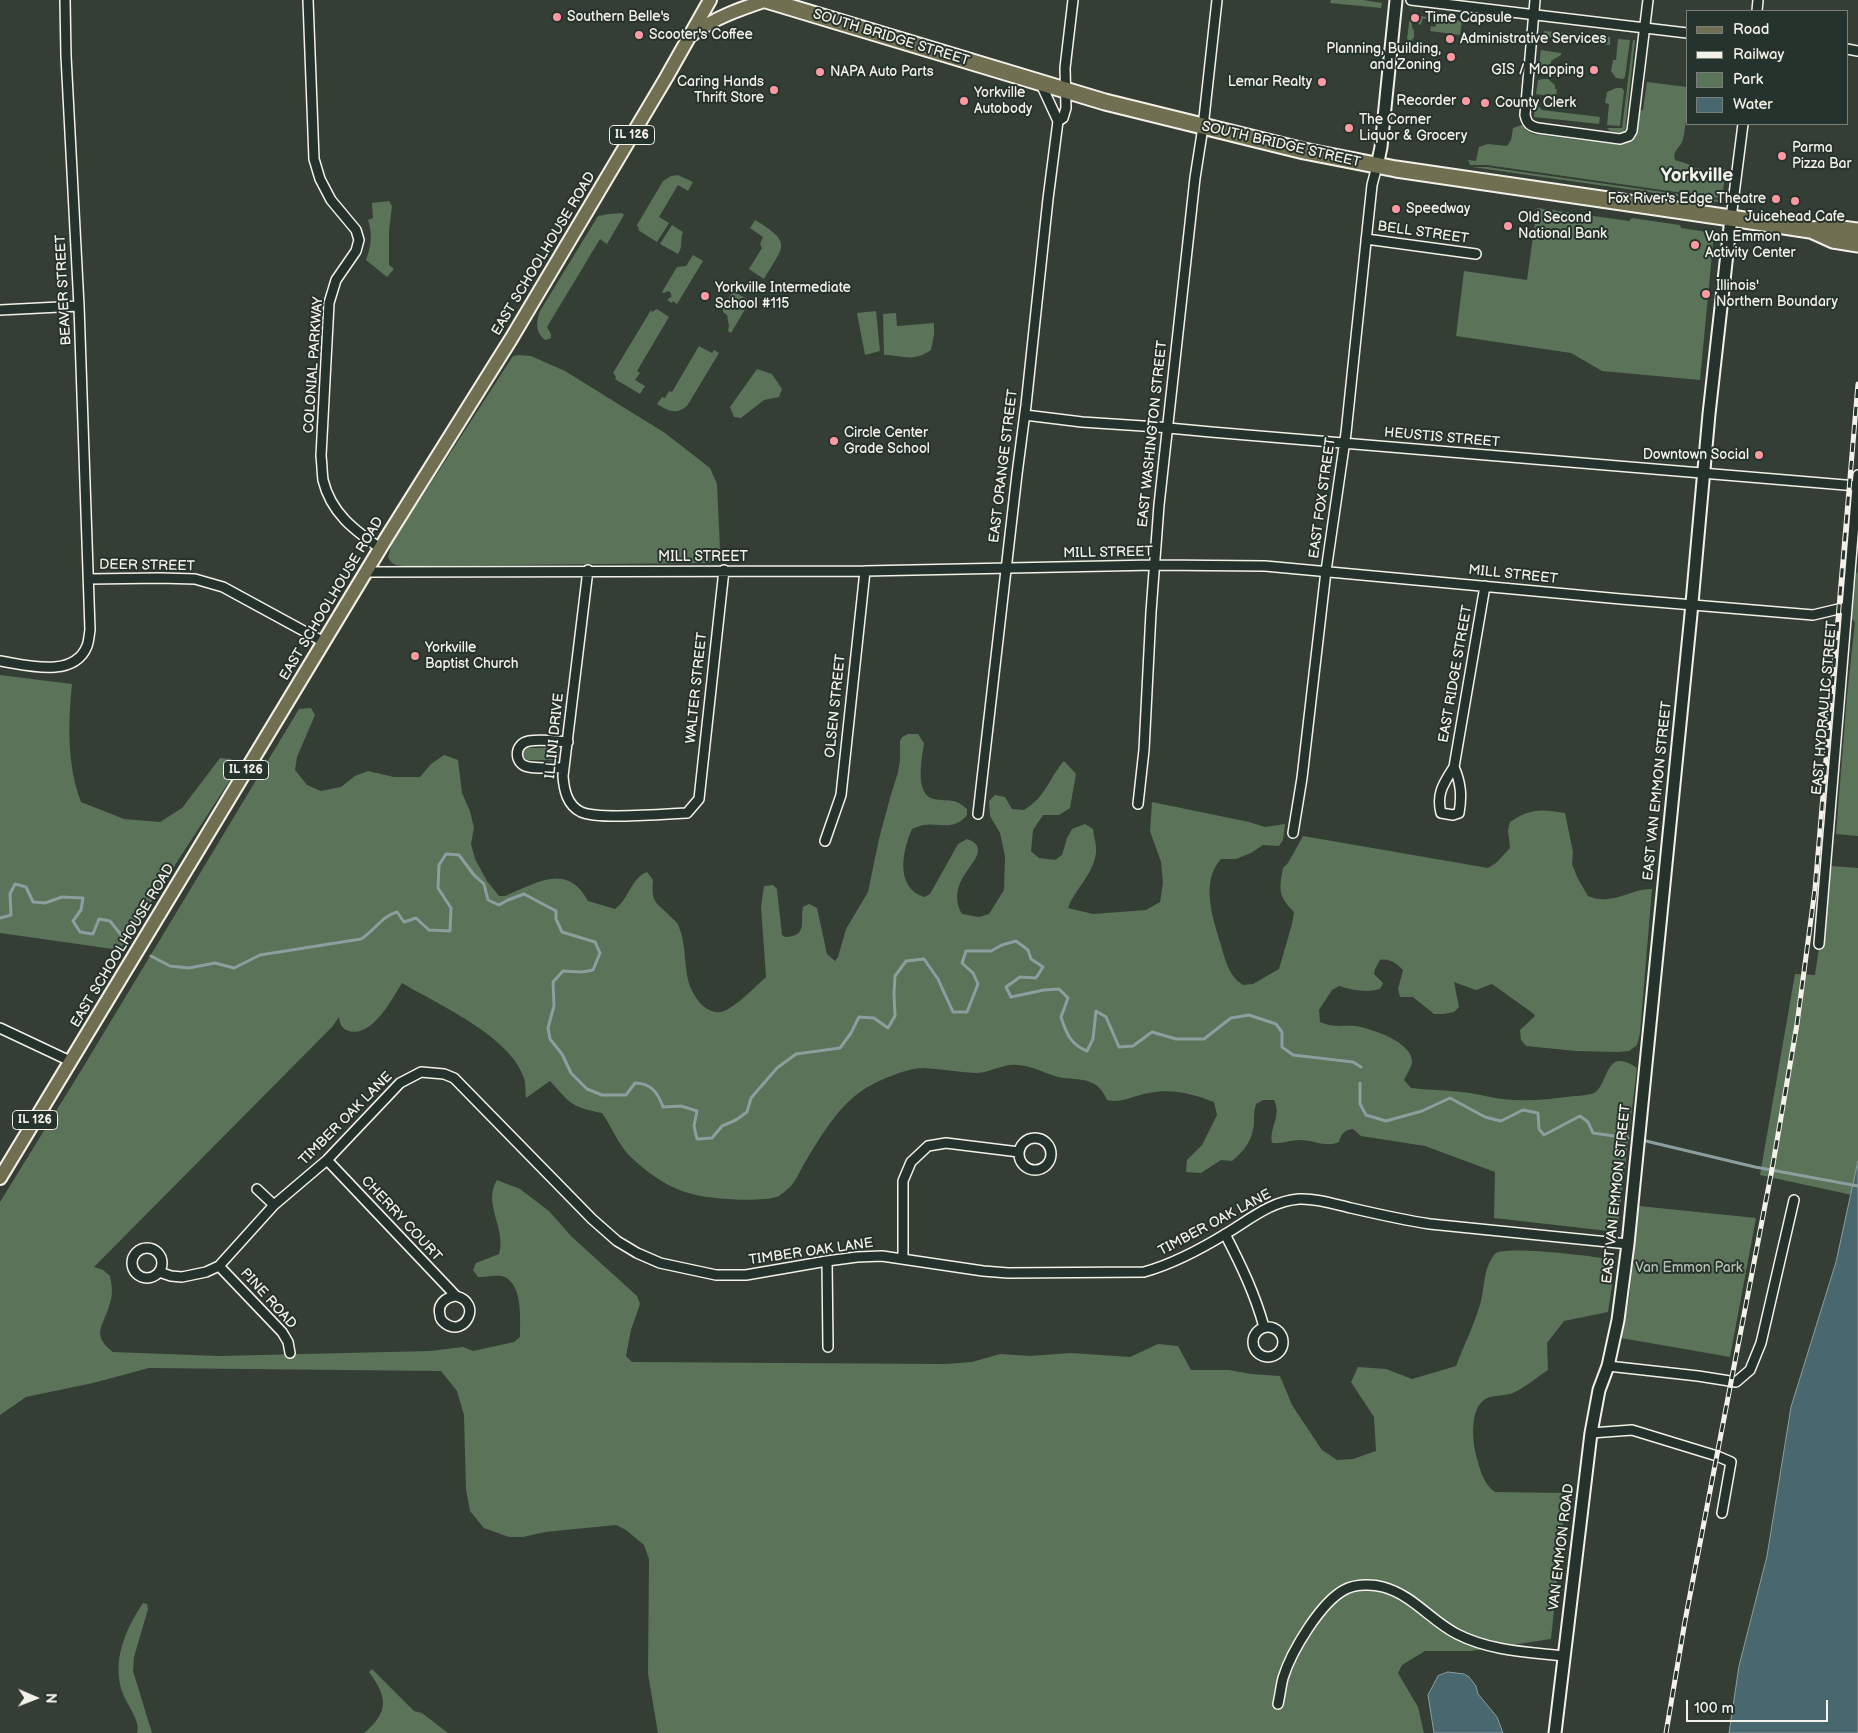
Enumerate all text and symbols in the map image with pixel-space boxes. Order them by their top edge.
street label: SOUTH BRIDGE STREET [811,6,971,70]
place label: Southern Belle's [567,9,670,25]
place label: Time Capsule [1425,10,1512,26]
legend [1686,10,1848,125]
marker: Southern Belle's [551,11,563,23]
marker: Time Capsule [1409,12,1421,24]
text: Road [1733,20,1769,39]
place label: Scooter's Coffee [649,27,753,43]
marker: Scooter's Coffee [633,29,645,41]
place label: Administrative Services [1460,31,1606,47]
marker: Administrative Services [1444,33,1456,45]
place label: Planning, Building, and Zoning [1326,41,1441,74]
text: Railway [1733,45,1784,64]
marker: Planning, Building, and Zoning [1445,51,1457,63]
place label: GIS / Mapping [1491,62,1584,78]
place label: NAPA Auto Parts [830,64,934,80]
marker: GIS / Mapping [1588,64,1600,76]
marker: NAPA Auto Parts [814,66,826,78]
text: Park [1733,70,1763,89]
place label: Caring Hands Thrift Store [677,74,764,106]
place label: Lemar Realty [1228,74,1312,90]
marker: Lemar Realty [1316,76,1328,88]
marker: Caring Hands Thrift Store [768,84,780,96]
place label: Yorkville Autobody [974,85,1032,118]
place label: Recorder [1396,93,1456,109]
marker: Yorkville Autobody [958,95,970,107]
marker: Recorder [1460,95,1472,107]
place label: County Clerk [1495,95,1576,111]
text: Water [1733,95,1773,114]
marker: County Clerk [1479,97,1491,109]
place label: The Corner Liquor & Grocery [1359,112,1467,144]
street label: SOUTH BRIDGE STREET [1200,119,1362,171]
marker: The Corner Liquor & Grocery [1343,122,1355,134]
road number: IL 126 [610,126,654,144]
place label: Parma Pizza Bar [1792,140,1852,172]
marker: Parma Pizza Bar [1776,150,1788,162]
district label: Yorkville [1661,165,1733,187]
street label: EAST SCHOOLHOUSE ROAD [488,169,600,339]
place label: Fox River's Edge Theatre [1607,191,1766,207]
marker: Fox River's Edge Theatre [1770,193,1782,205]
marker: Juicehead Cafe [1789,195,1801,207]
place label: Speedway [1406,201,1470,217]
marker: Speedway [1390,203,1402,215]
place label: Juicehead Cafe [1745,209,1845,225]
place label: Old Second National Bank [1518,210,1607,242]
street label: BELL STREET [1376,218,1470,248]
marker: Old Second National Bank [1502,220,1514,232]
place label: Van Emmon Activity Center [1705,229,1796,262]
street label: BEAVER STREET [53,234,75,346]
marker: Van Emmon Activity Center [1689,239,1701,251]
place label: Illinois' Northern Boundary [1716,278,1838,310]
place label: Yorkville Intermediate School #115 [715,280,851,312]
marker: Illinois' Northern Boundary [1700,288,1712,300]
marker: Yorkville Intermediate School #115 [699,290,711,302]
street label: COLONIAL PARKWAY [301,296,327,434]
street label: EAST WASHINGTON STREET [1135,340,1171,528]
street label: EAST ORANGE STREET [986,388,1022,544]
place label: Circle Center Grade School [844,425,930,458]
street label: HEUSTIS STREET [1383,425,1501,451]
marker: Circle Center Grade School [828,435,840,447]
street label: EAST FOX STREET [1306,436,1340,560]
place label: Downtown Social [1643,447,1749,463]
marker: Downtown Social [1753,449,1765,461]
street label: EAST SCHOOLHOUSE ROAD [276,514,388,684]
street label: MILL STREET [1063,544,1153,562]
street label: MILL STREET [658,549,748,565]
street label: DEER STREET [99,557,195,575]
street label: MILL STREET [1467,562,1559,588]
street label: EAST RIDGE STREET [1436,604,1476,744]
street label: EAST HYDRAULIC STREET [1809,620,1841,796]
street label: WALTER STREET [683,631,711,745]
place label: Yorkville Baptist Church [425,640,518,672]
marker: Yorkville Baptist Church [409,650,421,662]
street label: OLSEN STREET [822,653,850,759]
street label: ILLINI DRIVE [542,692,568,780]
street label: EAST VAN EMMON STREET [1640,700,1676,882]
road number: IL 126 [224,760,268,780]
street label: EAST SCHOOLHOUSE ROAD [67,861,179,1031]
street label: TIMBER OAK LANE [296,1069,396,1169]
street label: EAST VAN EMMON STREET [1599,1103,1635,1285]
road number: IL 126 [12,1110,58,1130]
street label: CHERRY COURT [357,1173,445,1265]
street label: TIMBER OAK LANE [1156,1186,1274,1260]
street label: TIMBER OAK LANE [748,1235,874,1269]
park label: Van Emmon Park [1635,1260,1743,1276]
street label: PINE ROAD [236,1265,300,1333]
street label: VAN EMMON ROAD [1546,1483,1578,1611]
north arrow [10,1673,60,1723]
scale bar [1688,1690,1830,1722]
text: N [42,1693,59,1704]
text: 100 m [1694,1699,1734,1718]

